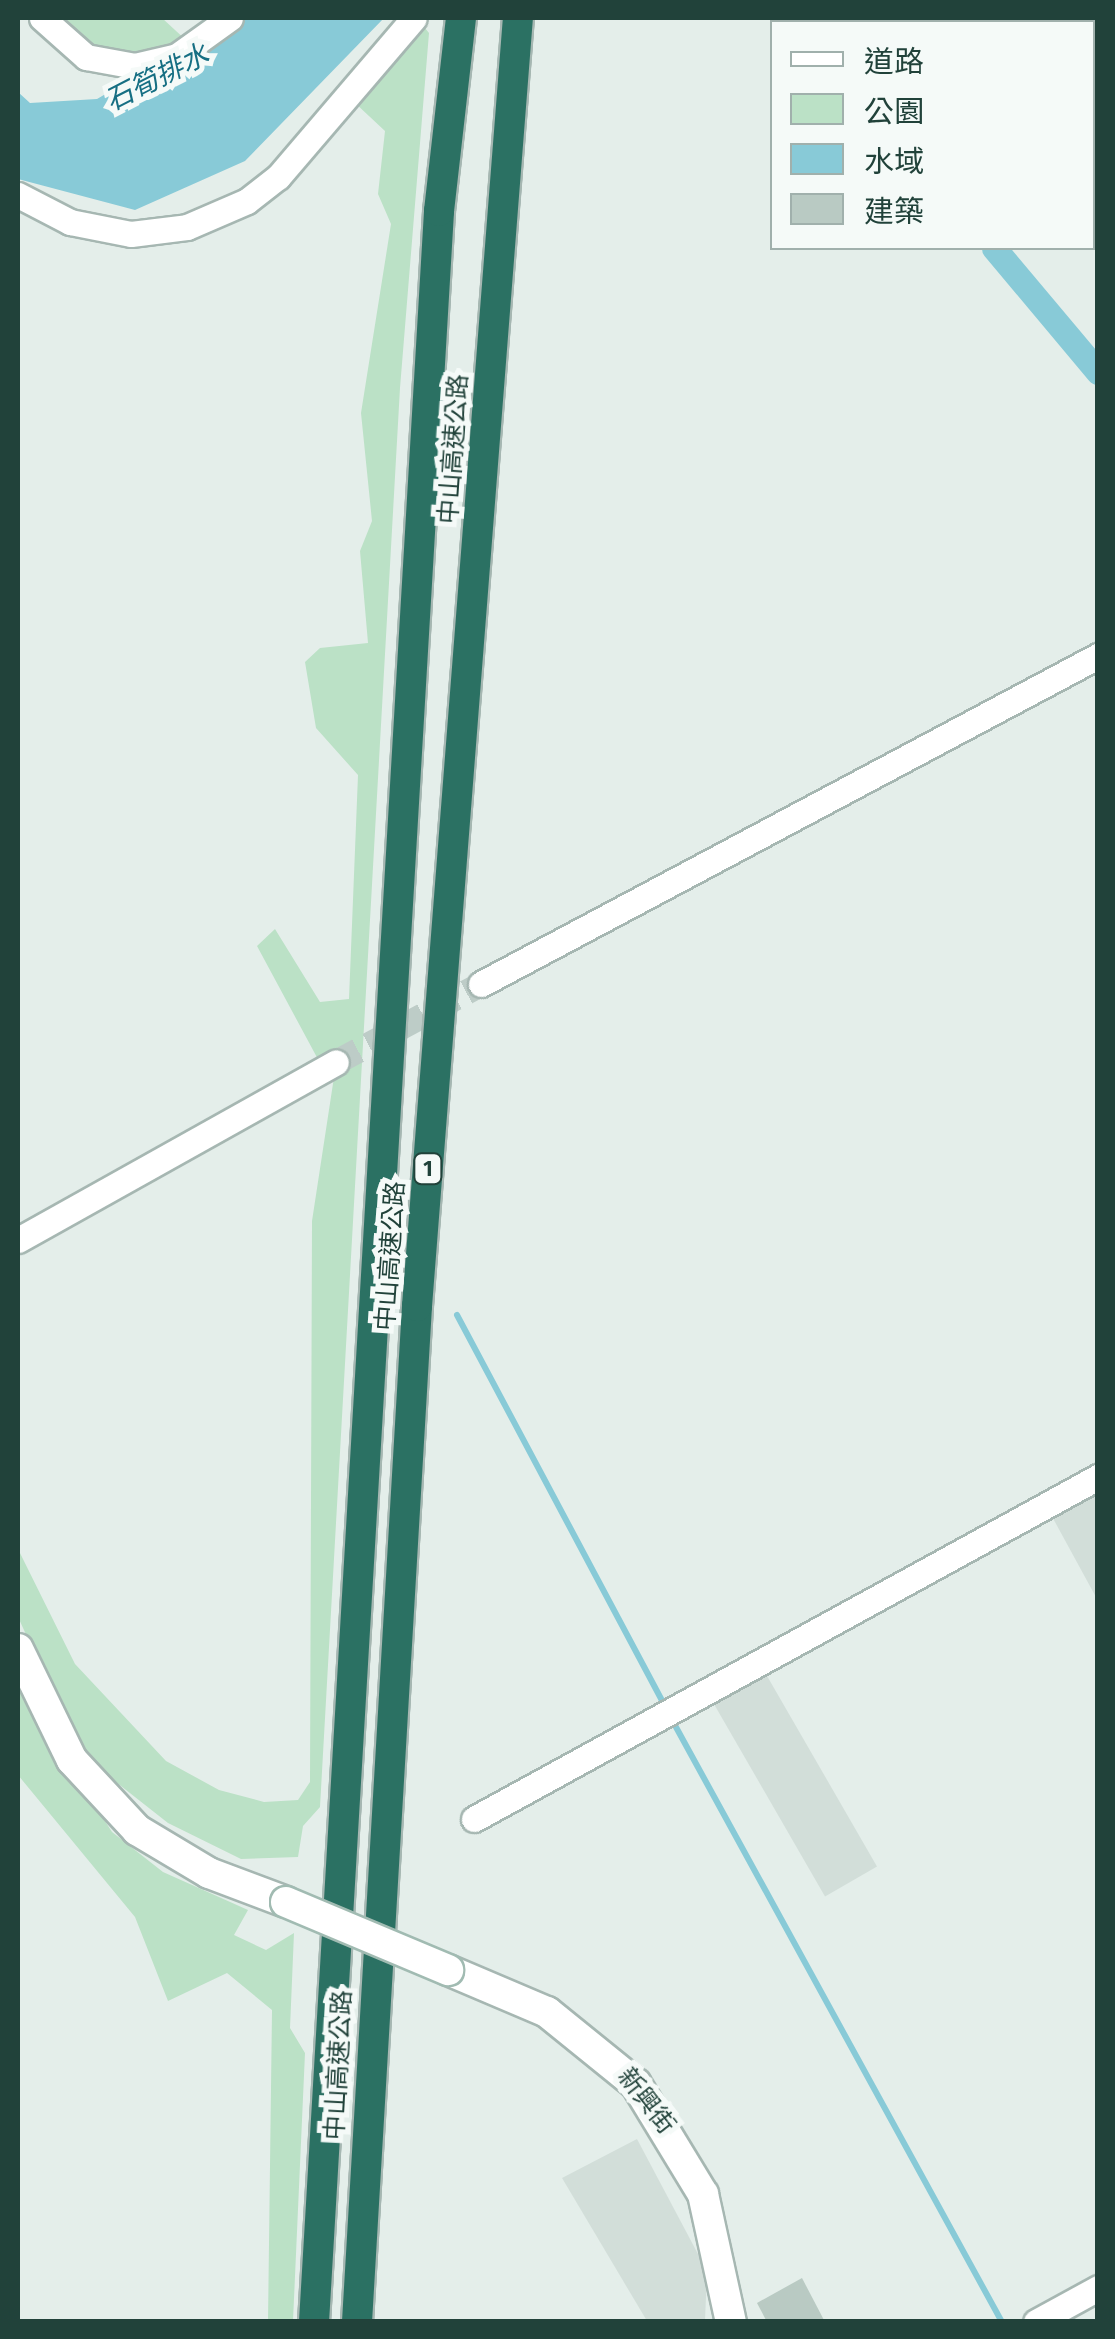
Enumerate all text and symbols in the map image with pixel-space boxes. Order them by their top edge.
legend [770,20,1095,250]
water label: 石筍排水 [99,38,215,118]
text: 道路 [864,44,924,80]
text: 公園 [864,94,924,130]
text: 水域 [864,144,924,180]
text: 建築 [864,194,924,230]
street label: 中山高速公路 [434,373,474,525]
road number: 1 [413,1152,443,1186]
street label: 中山高速公路 [371,1180,411,1332]
street label: 中山高速公路 [320,1989,358,2141]
street label: 新興街 [611,2062,681,2140]

